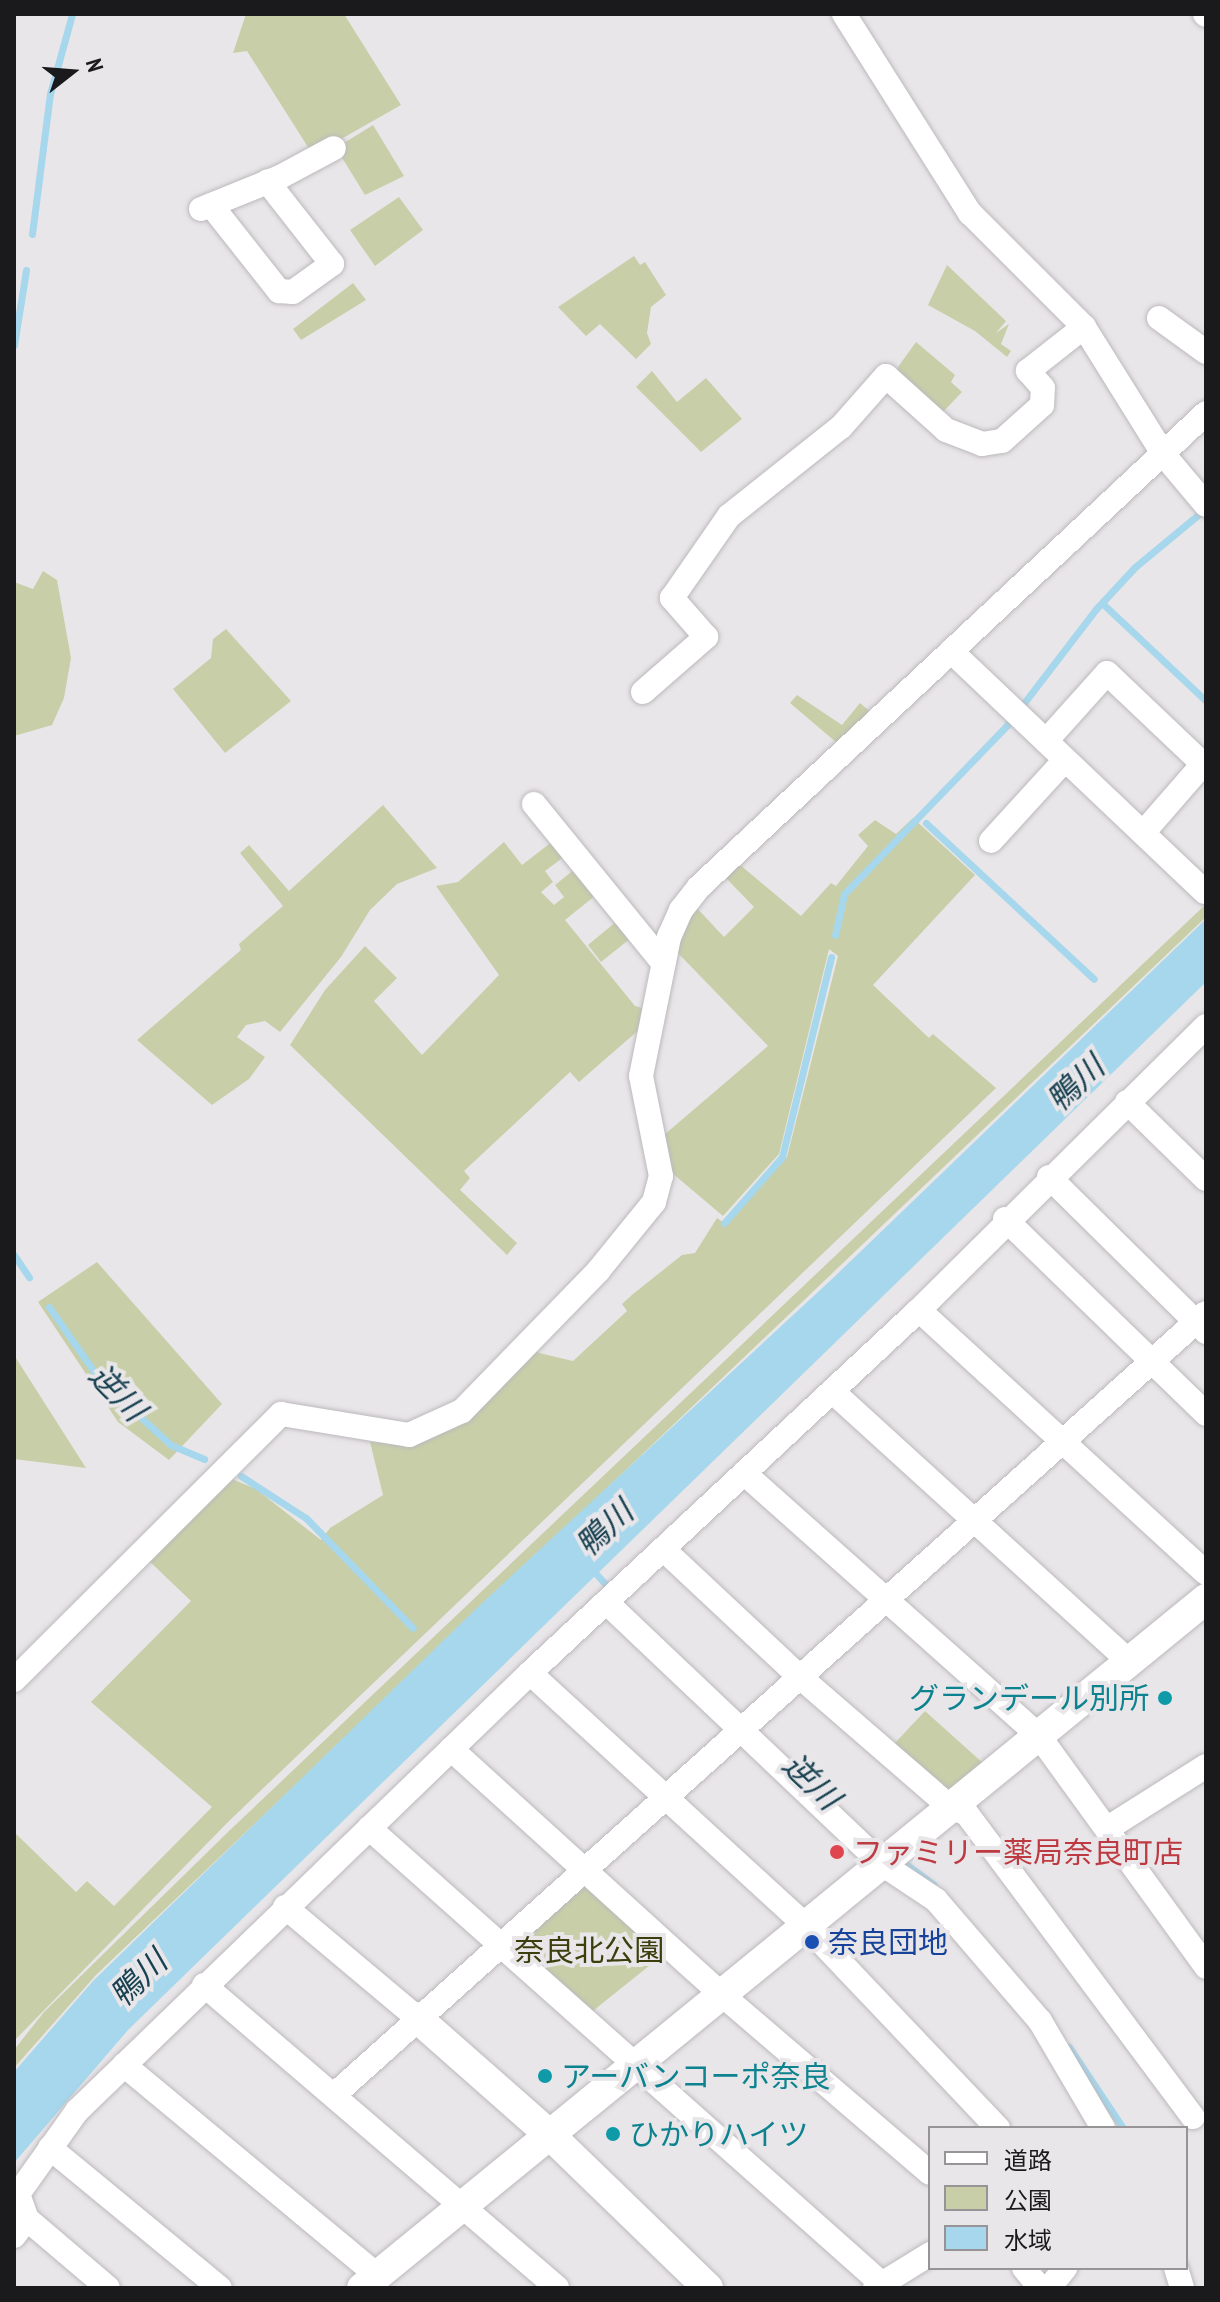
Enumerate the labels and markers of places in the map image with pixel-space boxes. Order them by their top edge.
place label: グランデール別所 [909,1680,1149,1716]
marker: グランデール別所 [1156,1689,1174,1707]
place label: ファミリー薬局奈良町店 [853,1834,1183,1870]
marker: ファミリー薬局奈良町店 [828,1843,846,1861]
place label: 奈良団地 [828,1924,948,1960]
marker: 奈良団地 [803,1933,821,1951]
place label: アーバンコーポ奈良 [561,2058,829,2094]
marker: アーバンコーポ奈良 [536,2067,554,2085]
place label: ひかりハイツ [629,2116,809,2152]
marker: ひかりハイツ [604,2125,622,2143]

